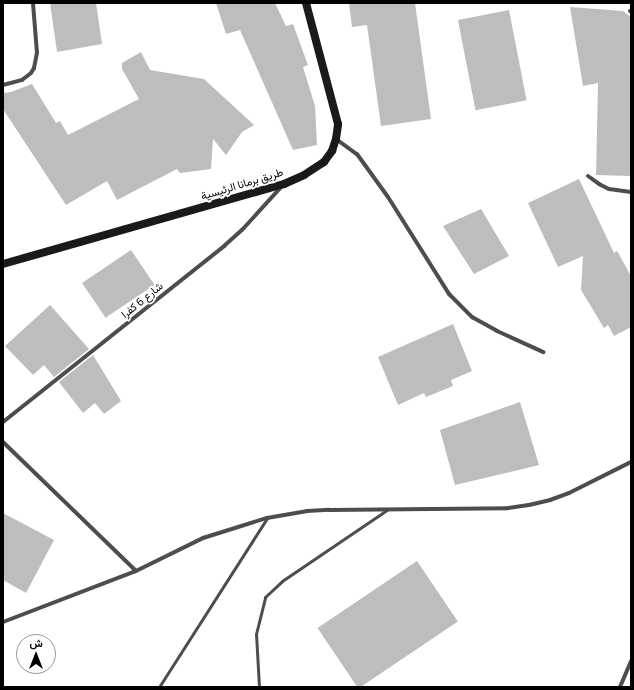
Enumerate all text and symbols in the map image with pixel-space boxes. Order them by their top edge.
street label: طريق برمانا الرئيسية [199,165,285,203]
street label: شارع 6 كفرا [119,279,165,321]
north arrow [16,634,56,674]
text: ش [29,636,43,649]

